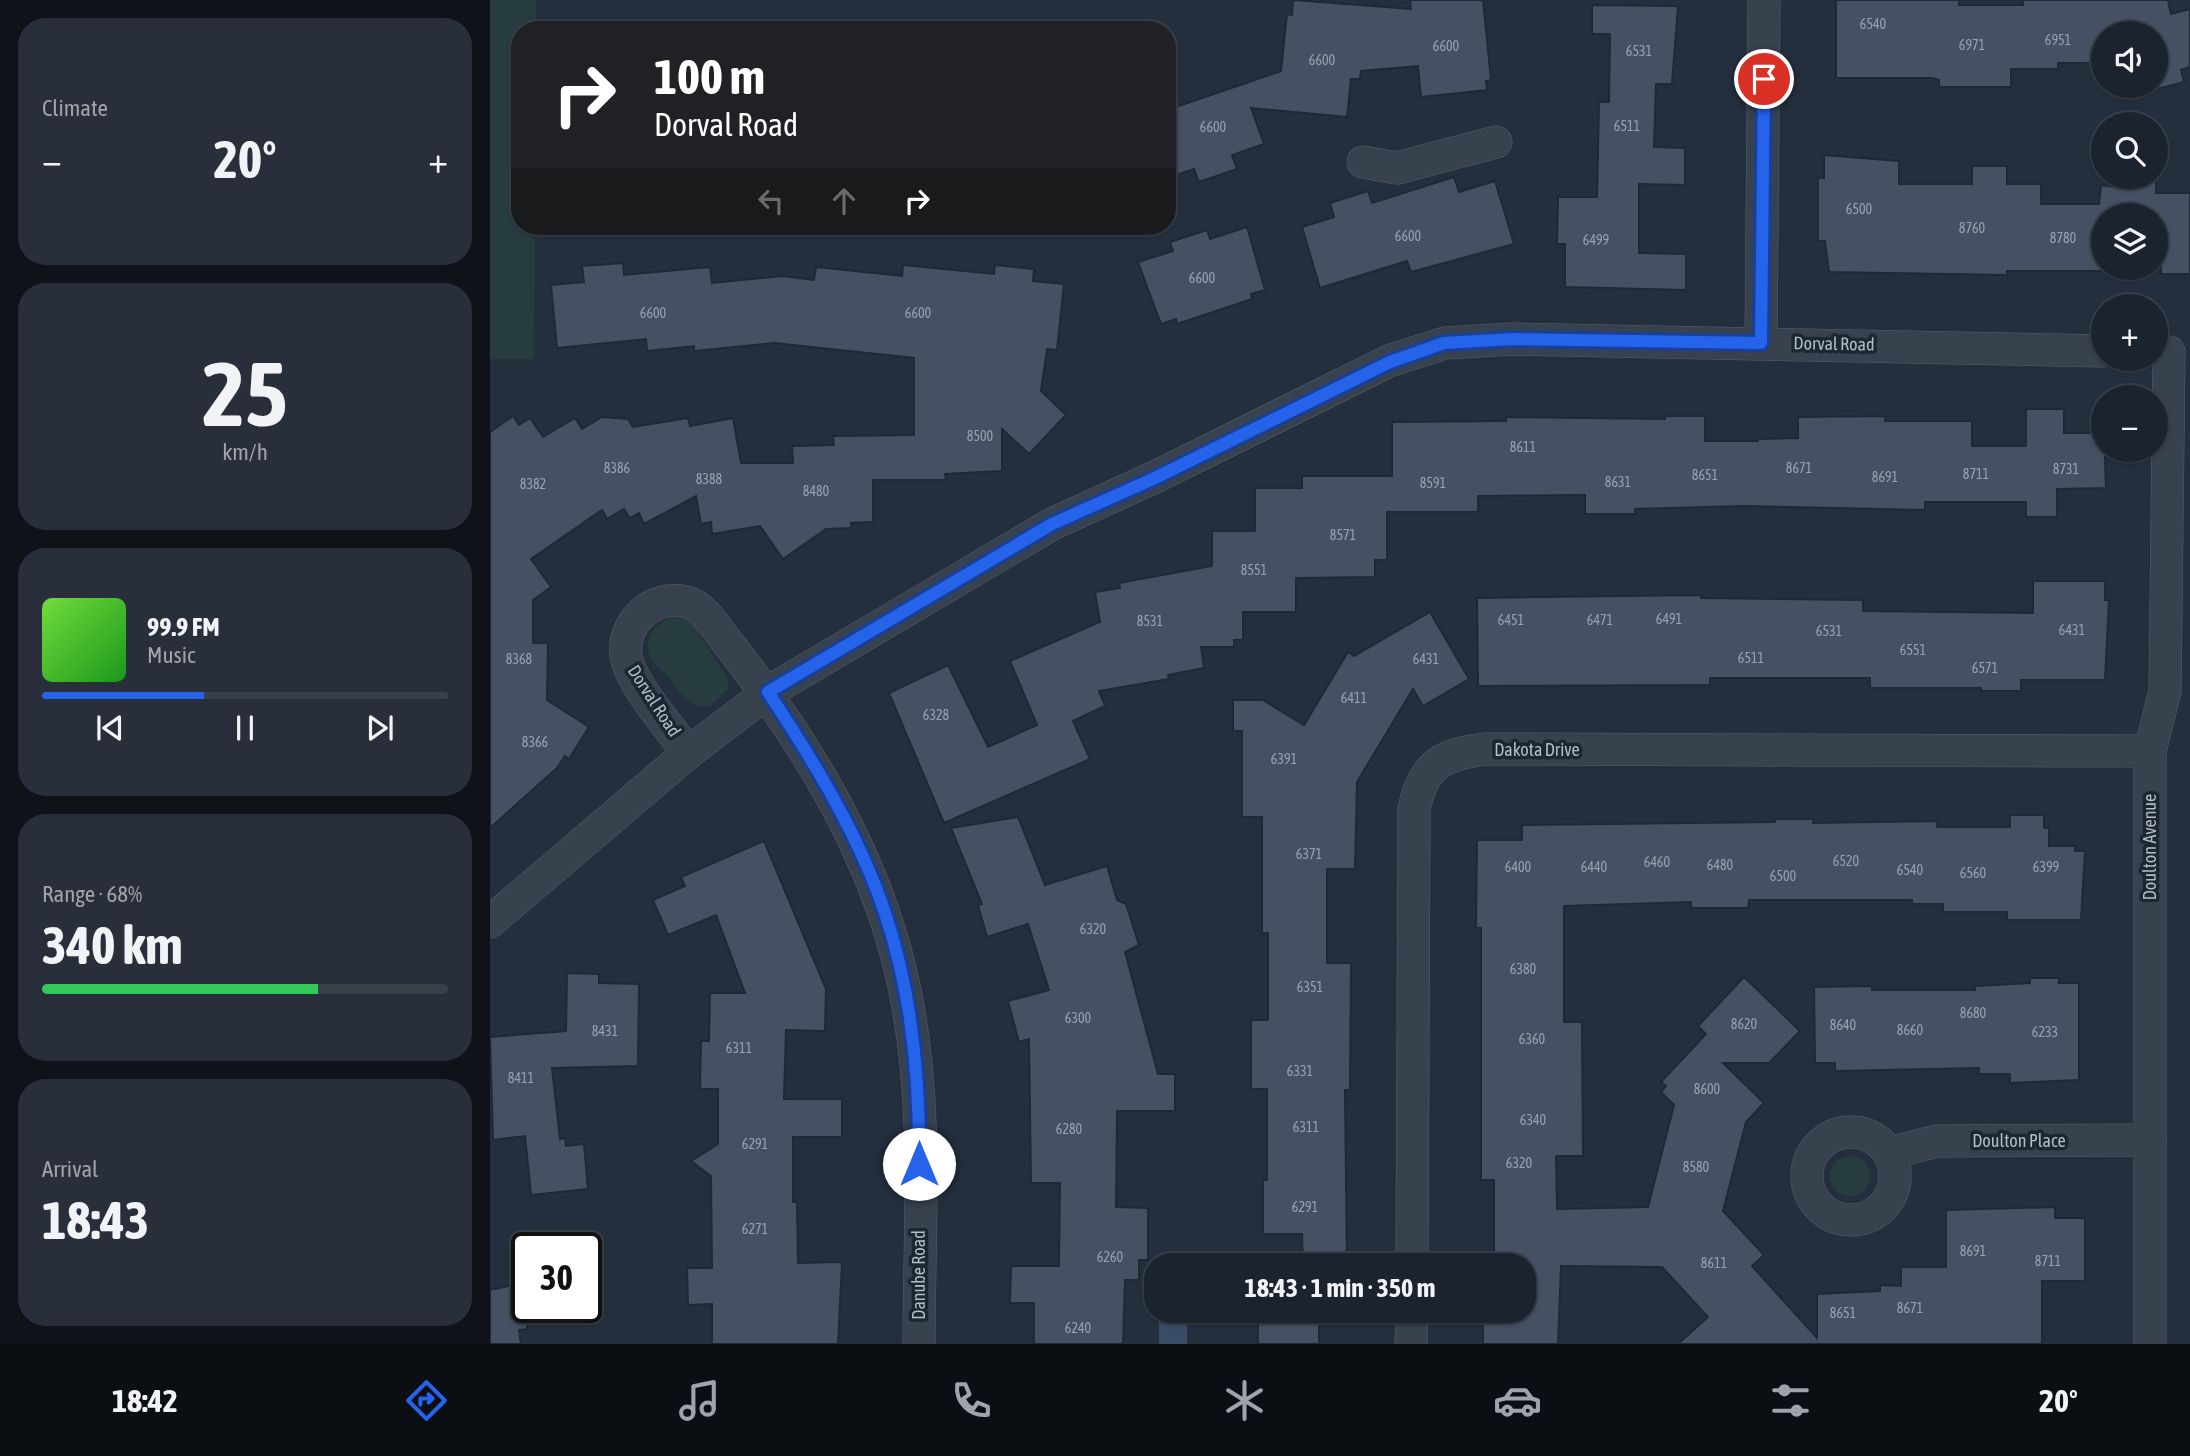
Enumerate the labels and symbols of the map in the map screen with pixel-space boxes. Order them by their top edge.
house number: 6540 [1860,16,1887,32]
house number: 6951 [2045,32,2071,48]
house number: 6971 [1959,37,1985,53]
house number: 6600 [1433,38,1460,54]
house number: 6531 [1626,43,1652,59]
pin [1734,49,1794,109]
house number: 6600 [1309,52,1336,68]
house number: 6511 [1614,118,1640,134]
house number: 6600 [1200,119,1227,135]
house number: 6500 [1846,201,1873,217]
house number: 8760 [1959,220,1986,236]
house number: 6600 [1395,228,1422,244]
house number: 8780 [2050,230,2077,246]
house number: 6499 [1583,232,1609,248]
house number: 6600 [1189,270,1216,286]
house number: 6600 [640,305,667,321]
house number: 6600 [905,305,932,321]
street label: Dorval Road [1793,332,1875,355]
house number: 8500 [967,428,994,444]
house number: 8611 [1510,439,1536,455]
house number: 8386 [604,460,631,476]
house number: 8671 [1786,460,1812,476]
house number: 8731 [2053,461,2079,477]
house number: 8711 [1963,466,1989,482]
house number: 8651 [1692,467,1718,483]
house number: 8691 [1872,469,1898,485]
house number: 8388 [696,471,723,487]
house number: 8631 [1605,474,1631,490]
house number: 8591 [1420,475,1446,491]
house number: 8382 [520,476,546,492]
house number: 8480 [803,483,830,499]
house number: 8571 [1330,527,1356,543]
house number: 8551 [1241,562,1267,578]
house number: 6491 [1656,611,1682,627]
house number: 6451 [1498,612,1524,628]
house number: 6471 [1587,612,1613,628]
house number: 8531 [1137,613,1163,629]
house number: 6431 [2059,622,2085,638]
house number: 6531 [1816,623,1842,639]
house number: 6551 [1900,642,1926,658]
house number: 6511 [1738,650,1764,666]
house number: 8368 [506,651,533,667]
house number: 6431 [1413,651,1439,667]
house number: 6571 [1972,660,1998,676]
street label: Dorval Road [624,661,685,740]
house number: 6411 [1341,690,1367,706]
house number: 6328 [923,707,950,723]
house number: 8366 [522,734,549,750]
street label: Dakota Drive [1494,739,1580,760]
house number: 6391 [1271,751,1297,767]
street label: Doulton Avenue [2139,794,2160,900]
house number: 6371 [1296,846,1322,862]
house number: 6520 [1833,853,1860,869]
house number: 6460 [1644,854,1671,870]
house number: 6480 [1707,857,1734,873]
house number: 6400 [1505,859,1532,875]
house number: 6440 [1581,859,1608,875]
house number: 6399 [2033,859,2059,875]
house number: 6540 [1897,862,1924,878]
house number: 6560 [1960,865,1987,881]
house number: 6500 [1770,868,1797,884]
house number: 6320 [1080,921,1107,937]
house number: 6380 [1510,961,1537,977]
house number: 6351 [1297,979,1323,995]
house number: 8680 [1960,1005,1987,1021]
house number: 6300 [1065,1010,1092,1026]
house number: 8620 [1731,1016,1758,1032]
house number: 8640 [1830,1017,1857,1033]
house number: 8660 [1897,1022,1924,1038]
house number: 8431 [592,1023,618,1039]
house number: 6233 [2032,1024,2058,1040]
house number: 6360 [1519,1031,1546,1047]
house number: 6311 [726,1040,752,1056]
house number: 6331 [1287,1063,1313,1079]
house number: 8411 [508,1070,534,1086]
house number: 8600 [1694,1081,1721,1097]
house number: 6340 [1520,1112,1547,1128]
house number: 6311 [1293,1119,1319,1135]
house number: 6280 [1056,1121,1083,1137]
position arrow [882,1127,956,1201]
street label: Doulton Place [1972,1130,2066,1151]
house number: 6291 [742,1136,768,1152]
house number: 6320 [1506,1155,1533,1171]
house number: 8580 [1683,1159,1710,1175]
house number: 6291 [1292,1199,1318,1215]
house number: 6271 [742,1221,768,1237]
street label: Danube Road [908,1230,929,1320]
speed limit sign: 30 [511,1232,602,1323]
house number: 8691 [1960,1243,1986,1259]
house number: 6260 [1097,1249,1124,1265]
house number: 8711 [2035,1253,2061,1269]
house number: 8611 [1701,1255,1727,1271]
house number: 8671 [1897,1300,1923,1316]
house number: 8651 [1830,1305,1856,1321]
house number: 6240 [1065,1320,1092,1336]

